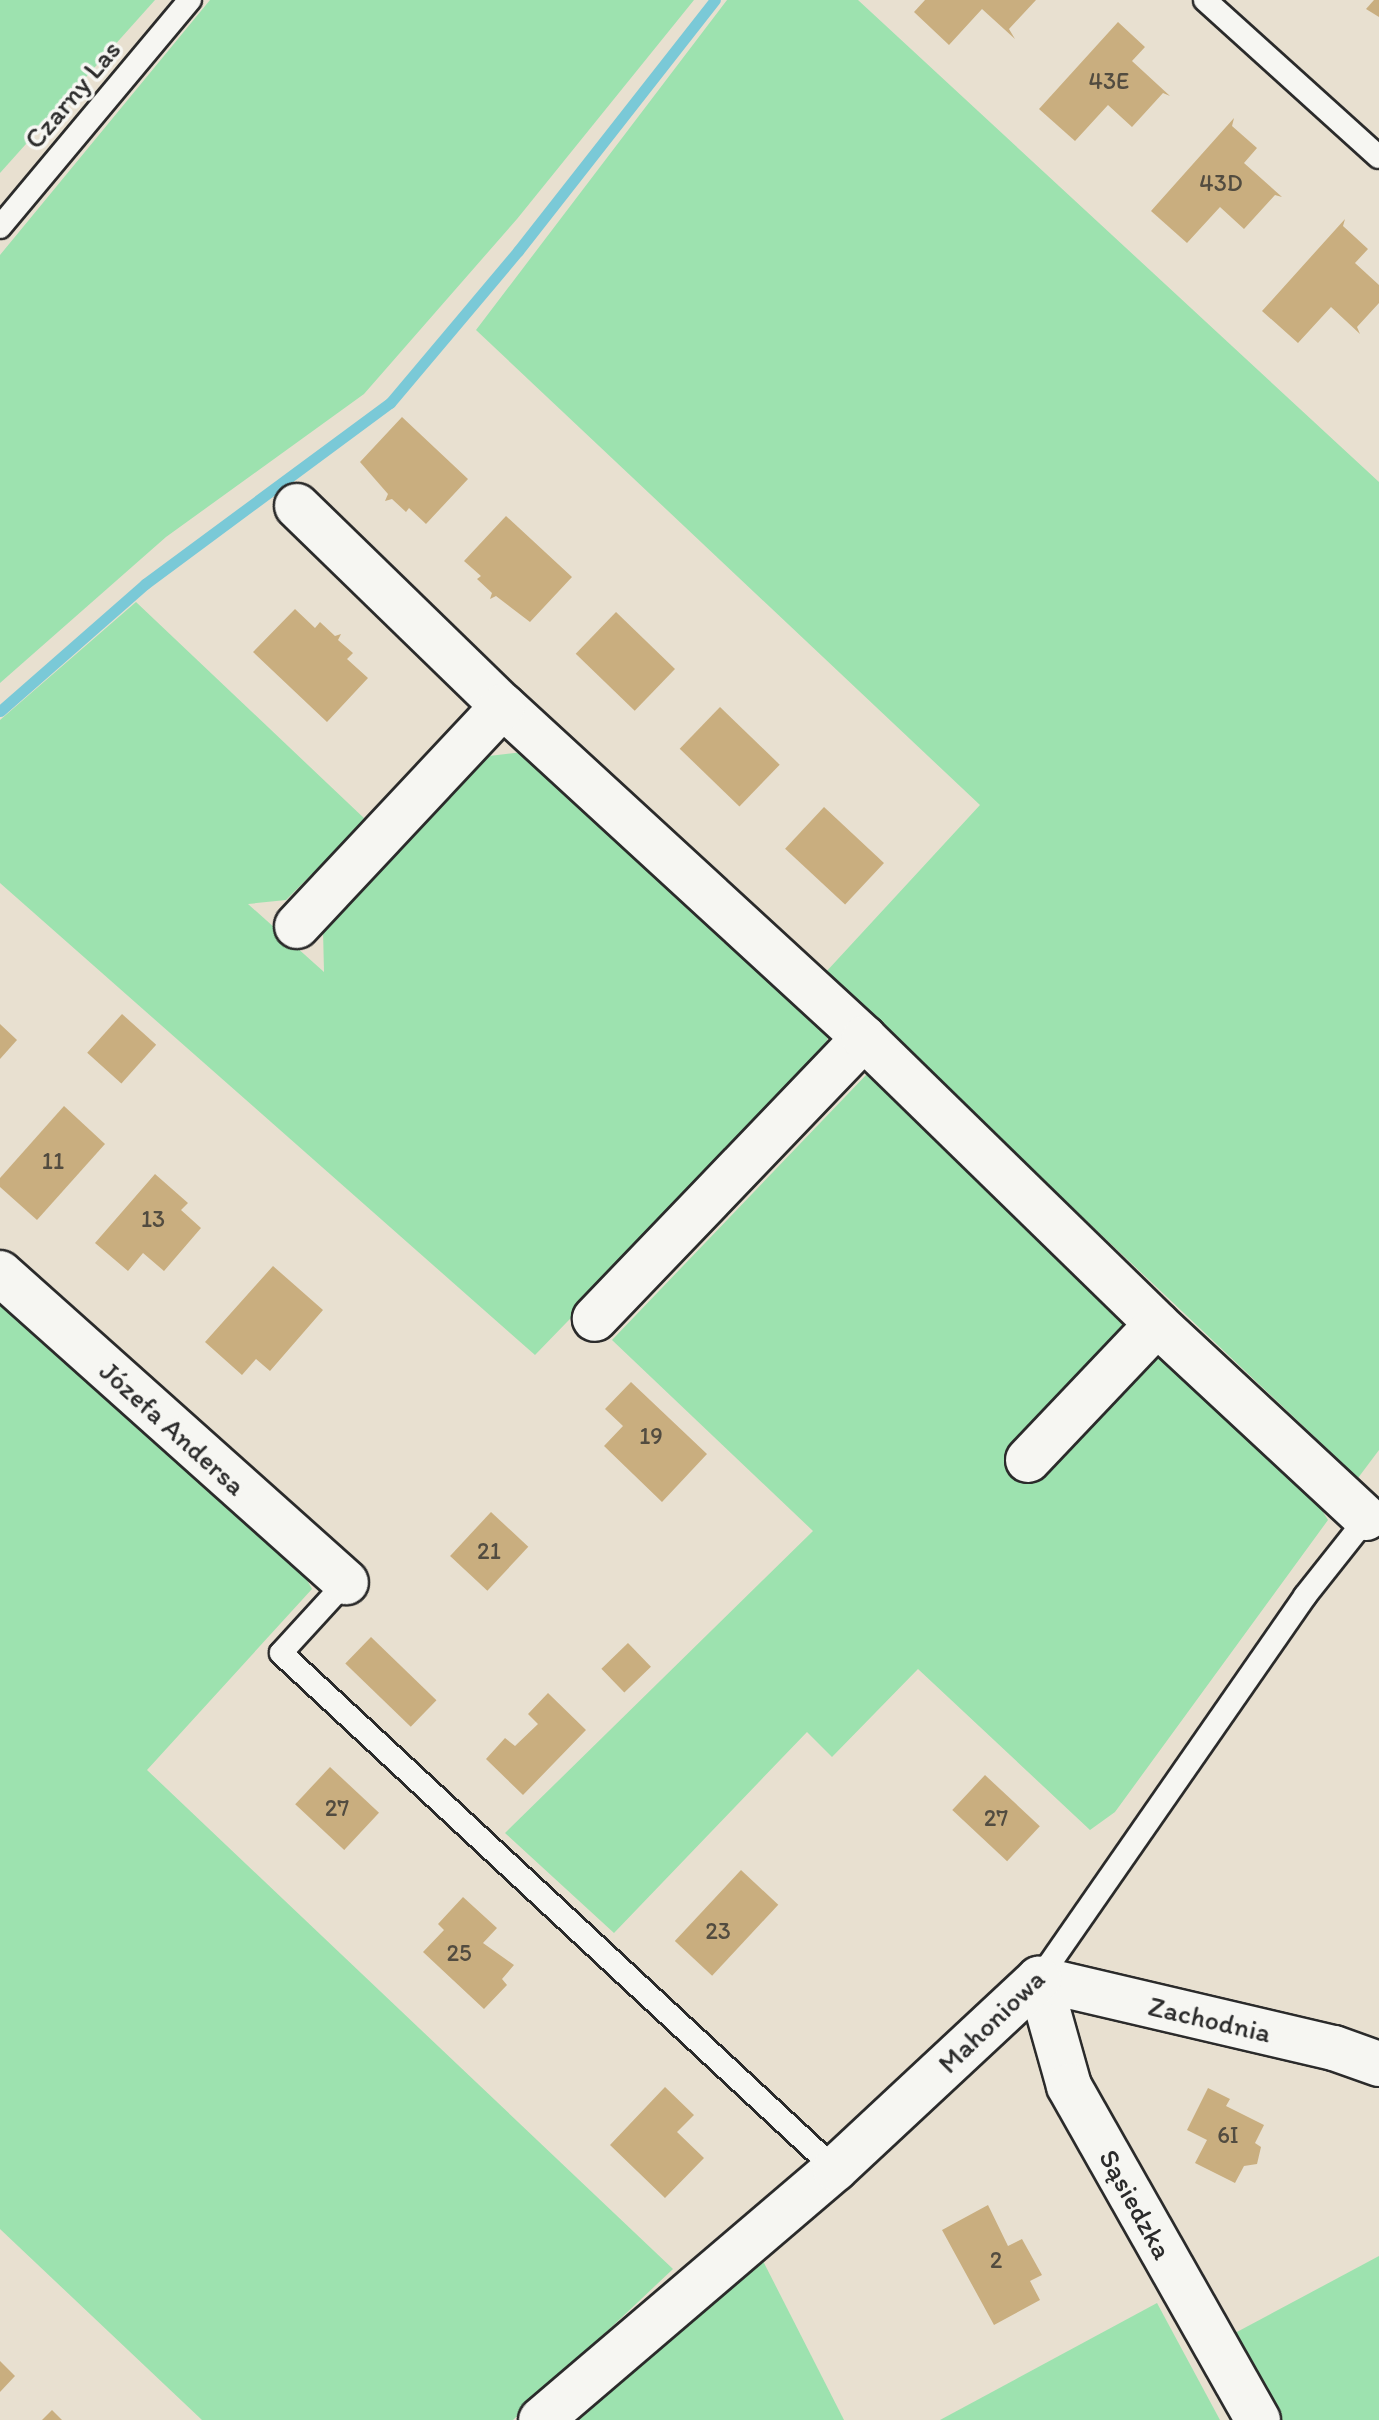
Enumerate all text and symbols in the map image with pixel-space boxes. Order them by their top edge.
street label: Czarny Las [17,32,127,156]
house number: 43E [1089,67,1129,95]
house number: 43D [1199,169,1243,197]
house number: 11 [42,1147,64,1175]
house number: 13 [141,1205,165,1233]
street label: Józefa Andersa [94,1354,252,1502]
house number: 19 [639,1422,663,1450]
house number: 21 [477,1537,501,1565]
house number: 27 [325,1794,349,1822]
house number: 27 [984,1804,1008,1832]
house number: 23 [705,1917,731,1945]
house number: 25 [446,1939,472,1967]
street label: Mahoniowa [931,1962,1051,2080]
street label: Zachodnia [1145,1989,1275,2049]
house number: 6I [1217,2121,1239,2149]
street label: Sąsiedzka [1092,2143,1180,2265]
house number: 2 [990,2246,1002,2274]

